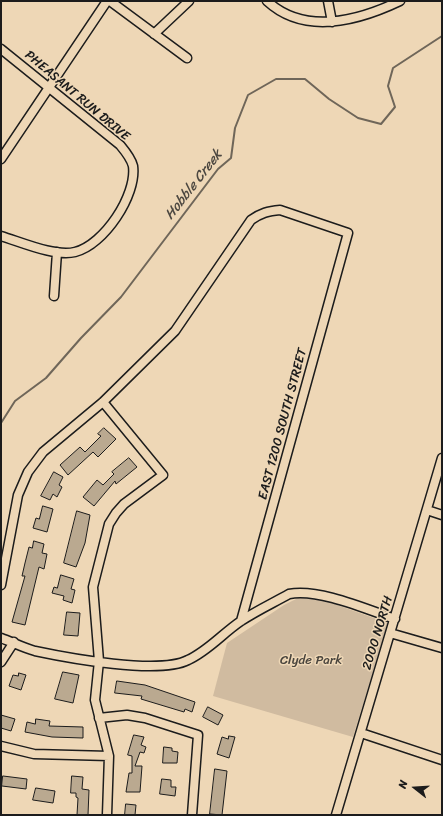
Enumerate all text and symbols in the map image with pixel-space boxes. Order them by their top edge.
street label: PHEASANT RUN DRIVE [21,48,133,144]
water label: Hobble Creek [162,147,226,223]
street label: EAST 1200 SOUTH STREET [255,347,311,501]
street label: 2000 NORTH [359,594,397,672]
park label: Clyde Park [280,653,342,669]
north arrow [395,768,435,808]
text: N [393,778,413,791]

